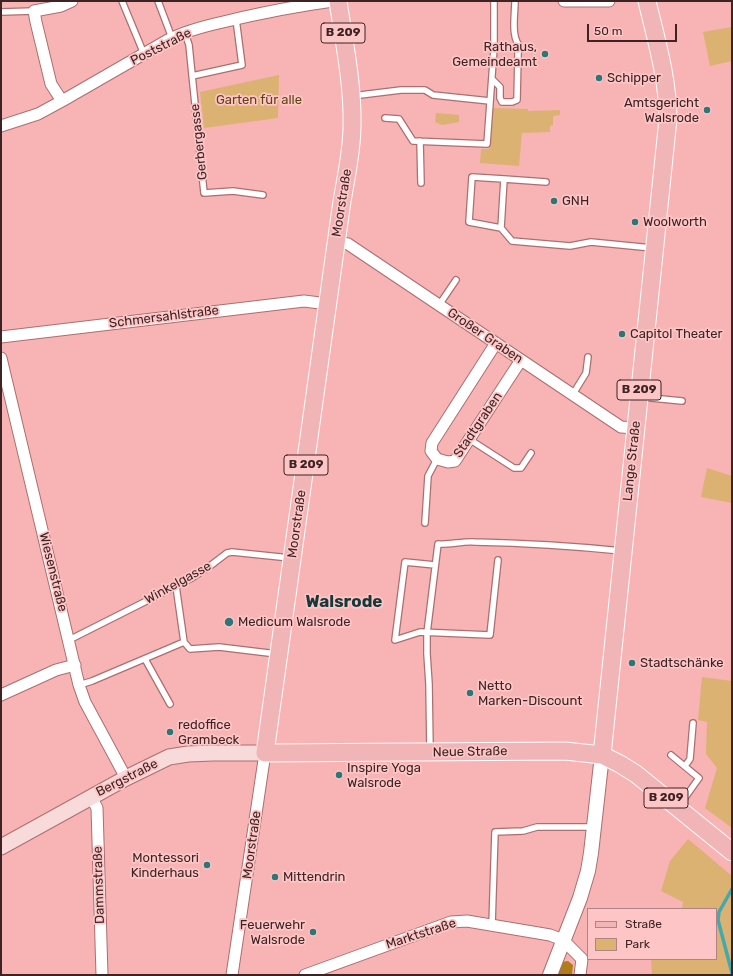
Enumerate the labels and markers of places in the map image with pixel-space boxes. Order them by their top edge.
place label: Rathaus, Gemeindeamt [452,39,537,70]
marker: Rathaus, Gemeindeamt [540,49,550,59]
place label: Schipper [607,70,661,86]
marker: Schipper [594,73,604,83]
place label: Amtsgericht Walsrode [624,95,699,126]
marker: Amtsgericht Walsrode [702,105,712,115]
place label: GNH [562,193,589,209]
marker: GNH [549,196,559,206]
place label: Woolworth [643,214,707,230]
marker: Woolworth [630,217,640,227]
place label: Capitol Theater [630,326,722,342]
marker: Capitol Theater [617,329,627,339]
place label: Medicum Walsrode [238,614,351,630]
marker: Medicum Walsrode [223,616,235,628]
place label: Stadtschänke [640,655,724,671]
marker: Stadtschänke [627,658,637,668]
place label: Netto Marken-Discount [478,678,582,709]
marker: Netto Marken-Discount [465,688,475,698]
place label: redoffice Grambeck [178,717,239,748]
marker: redoffice Grambeck [165,727,175,737]
place label: Inspire Yoga Walsrode [347,760,421,791]
marker: Inspire Yoga Walsrode [334,770,344,780]
place label: Montessori Kinderhaus [131,850,199,881]
marker: Montessori Kinderhaus [202,860,212,870]
place label: Mittendrin [283,869,345,885]
marker: Mittendrin [270,872,280,882]
place label: Feuerwehr Walsrode [240,917,305,948]
marker: Feuerwehr Walsrode [308,927,318,937]

